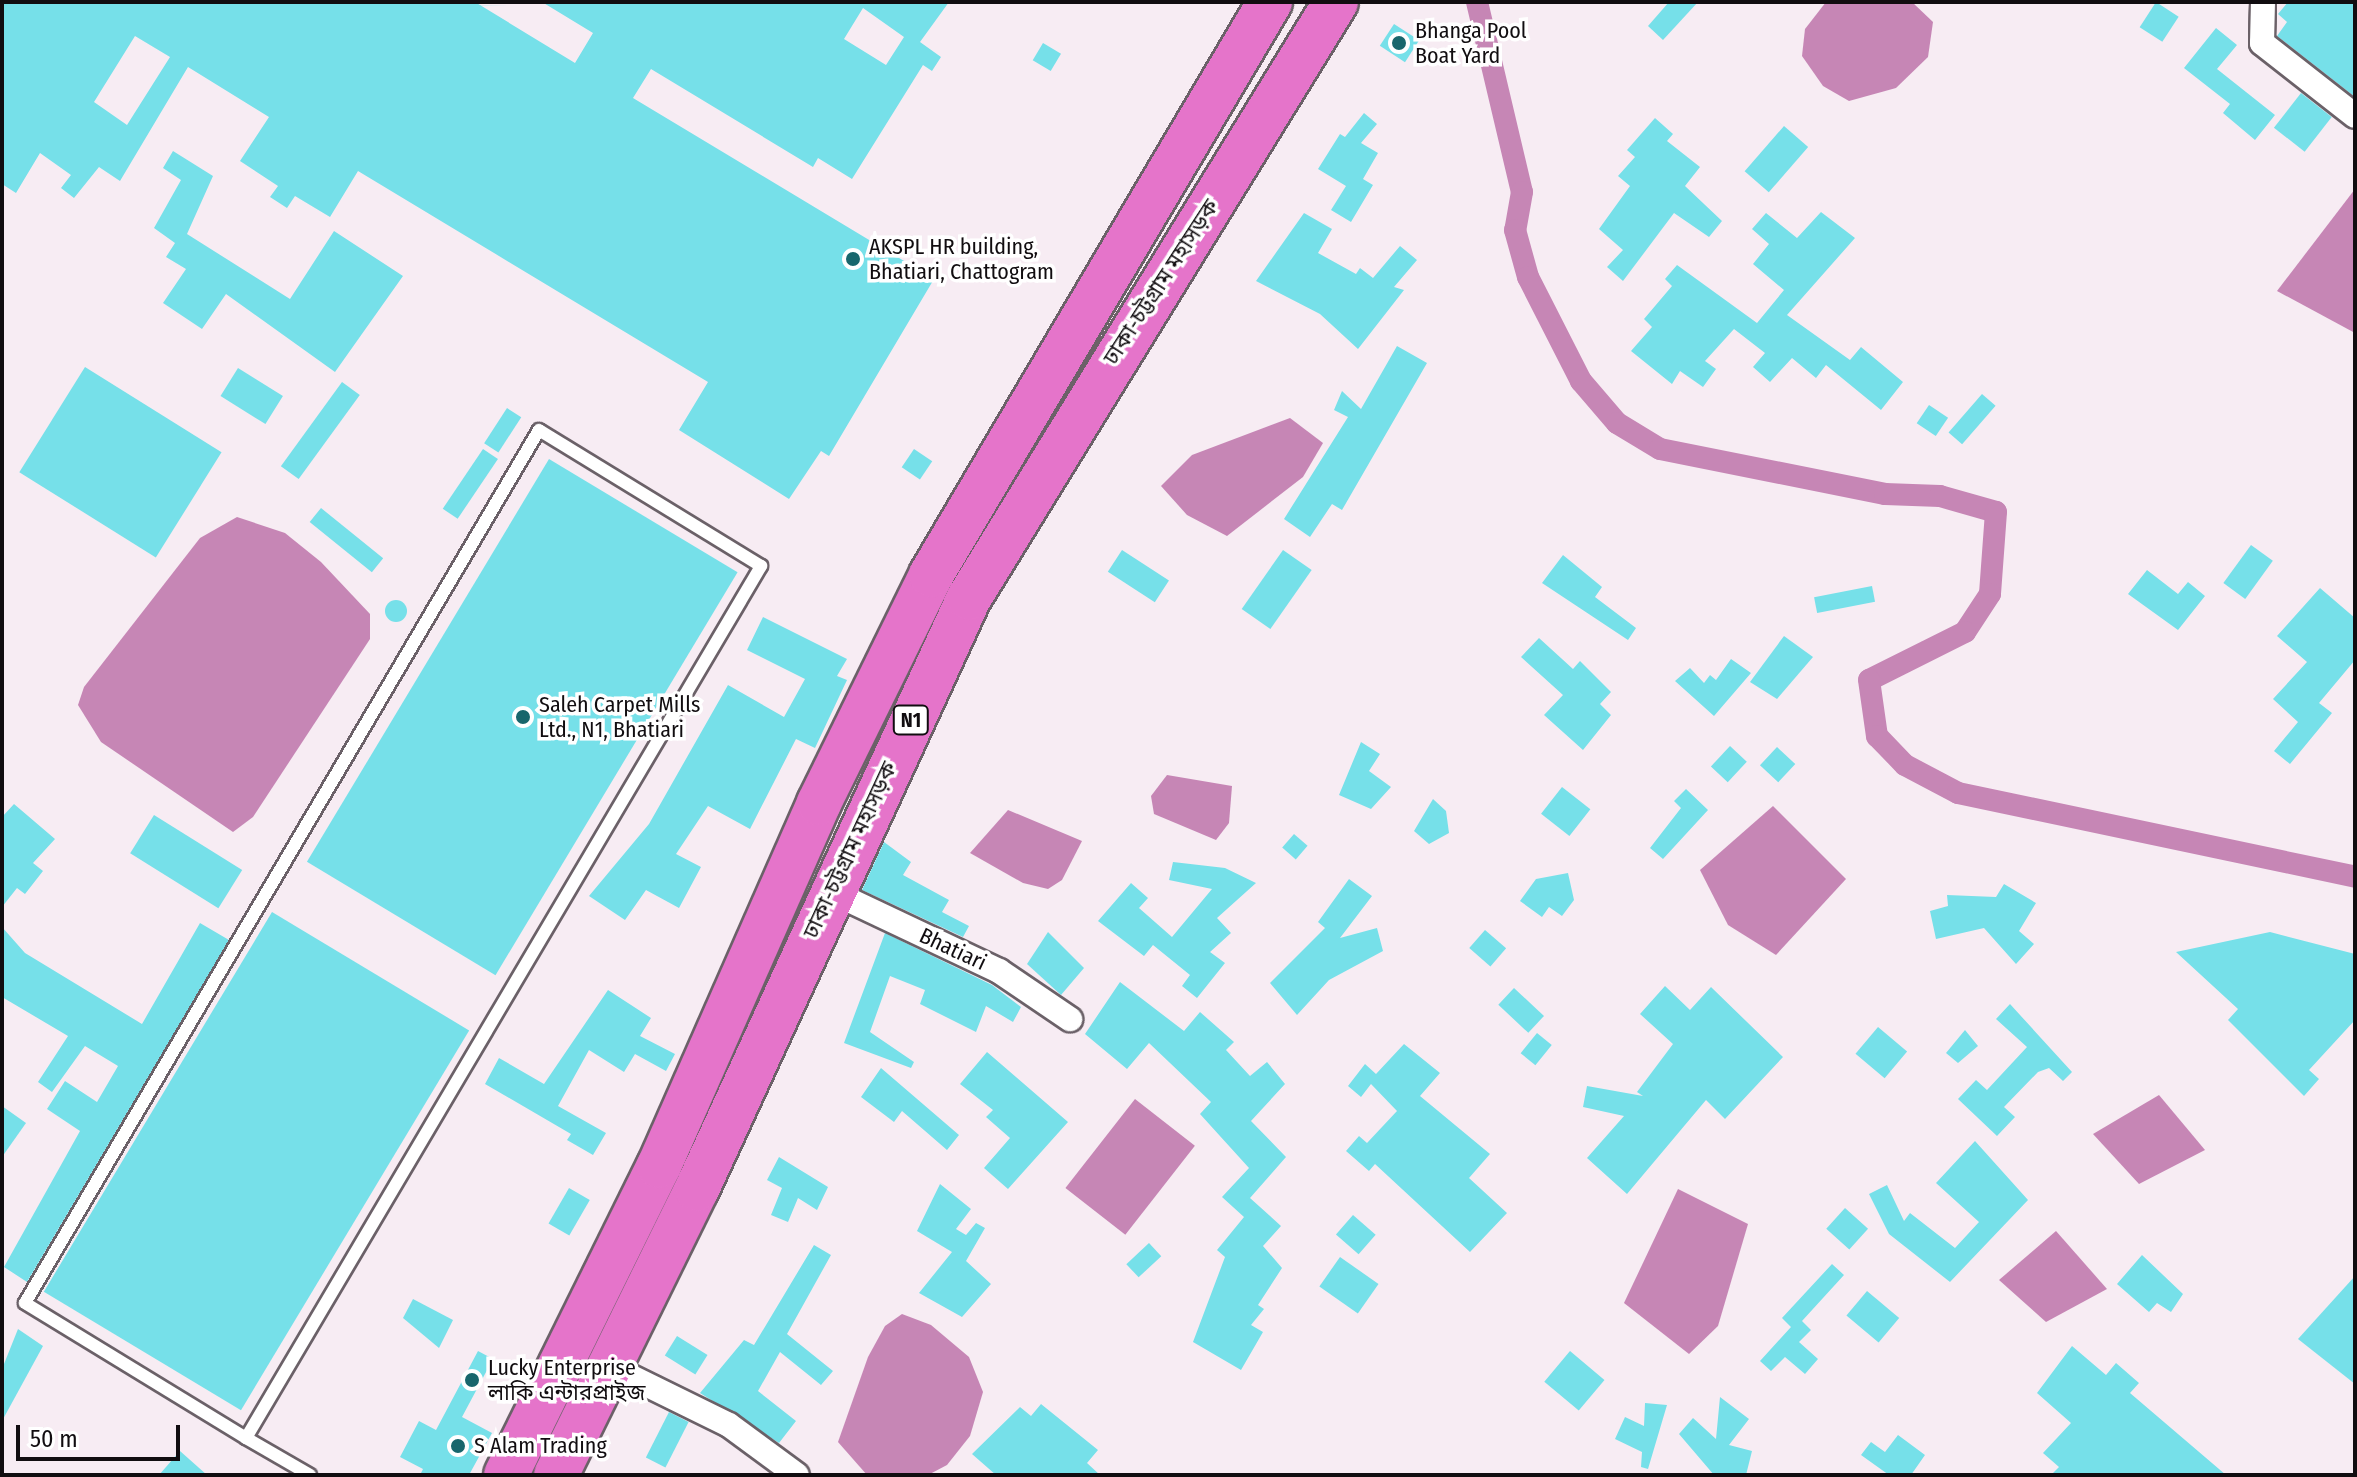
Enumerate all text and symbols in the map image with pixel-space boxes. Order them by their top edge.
place label: Bhanga Pool Boat Yard [1415,17,1527,68]
marker: Bhanga Pool Boat Yard [1390,34,1408,52]
street label: ঢাকা-চট্টগ্রাম মহাসড়ক [1098,194,1224,370]
place label: AKSPL HR building, Bhatiari, Chattogram [869,233,1054,284]
marker: AKSPL HR building, Bhatiari, Chattogram [844,250,862,268]
place label: Saleh Carpet Mills Ltd., N1, Bhatiari [539,691,700,742]
road number: N1 [891,704,931,736]
marker: Saleh Carpet Mills Ltd., N1, Bhatiari [514,708,532,726]
street label: ঢাকা-চট্টগ্রাম মহাসড়ক [798,758,902,942]
street label: Bhatiari [915,922,991,976]
place label: Lucky Enterprise লাকি এন্টারপ্রাইজ [488,1354,645,1406]
marker: Lucky Enterprise লাকি এন্টারপ্রাইজ [463,1371,481,1389]
scale bar [20,1409,184,1459]
text: 50 m [30,1425,78,1453]
place label: S Alam Trading [474,1433,607,1459]
marker: S Alam Trading [449,1437,467,1455]

